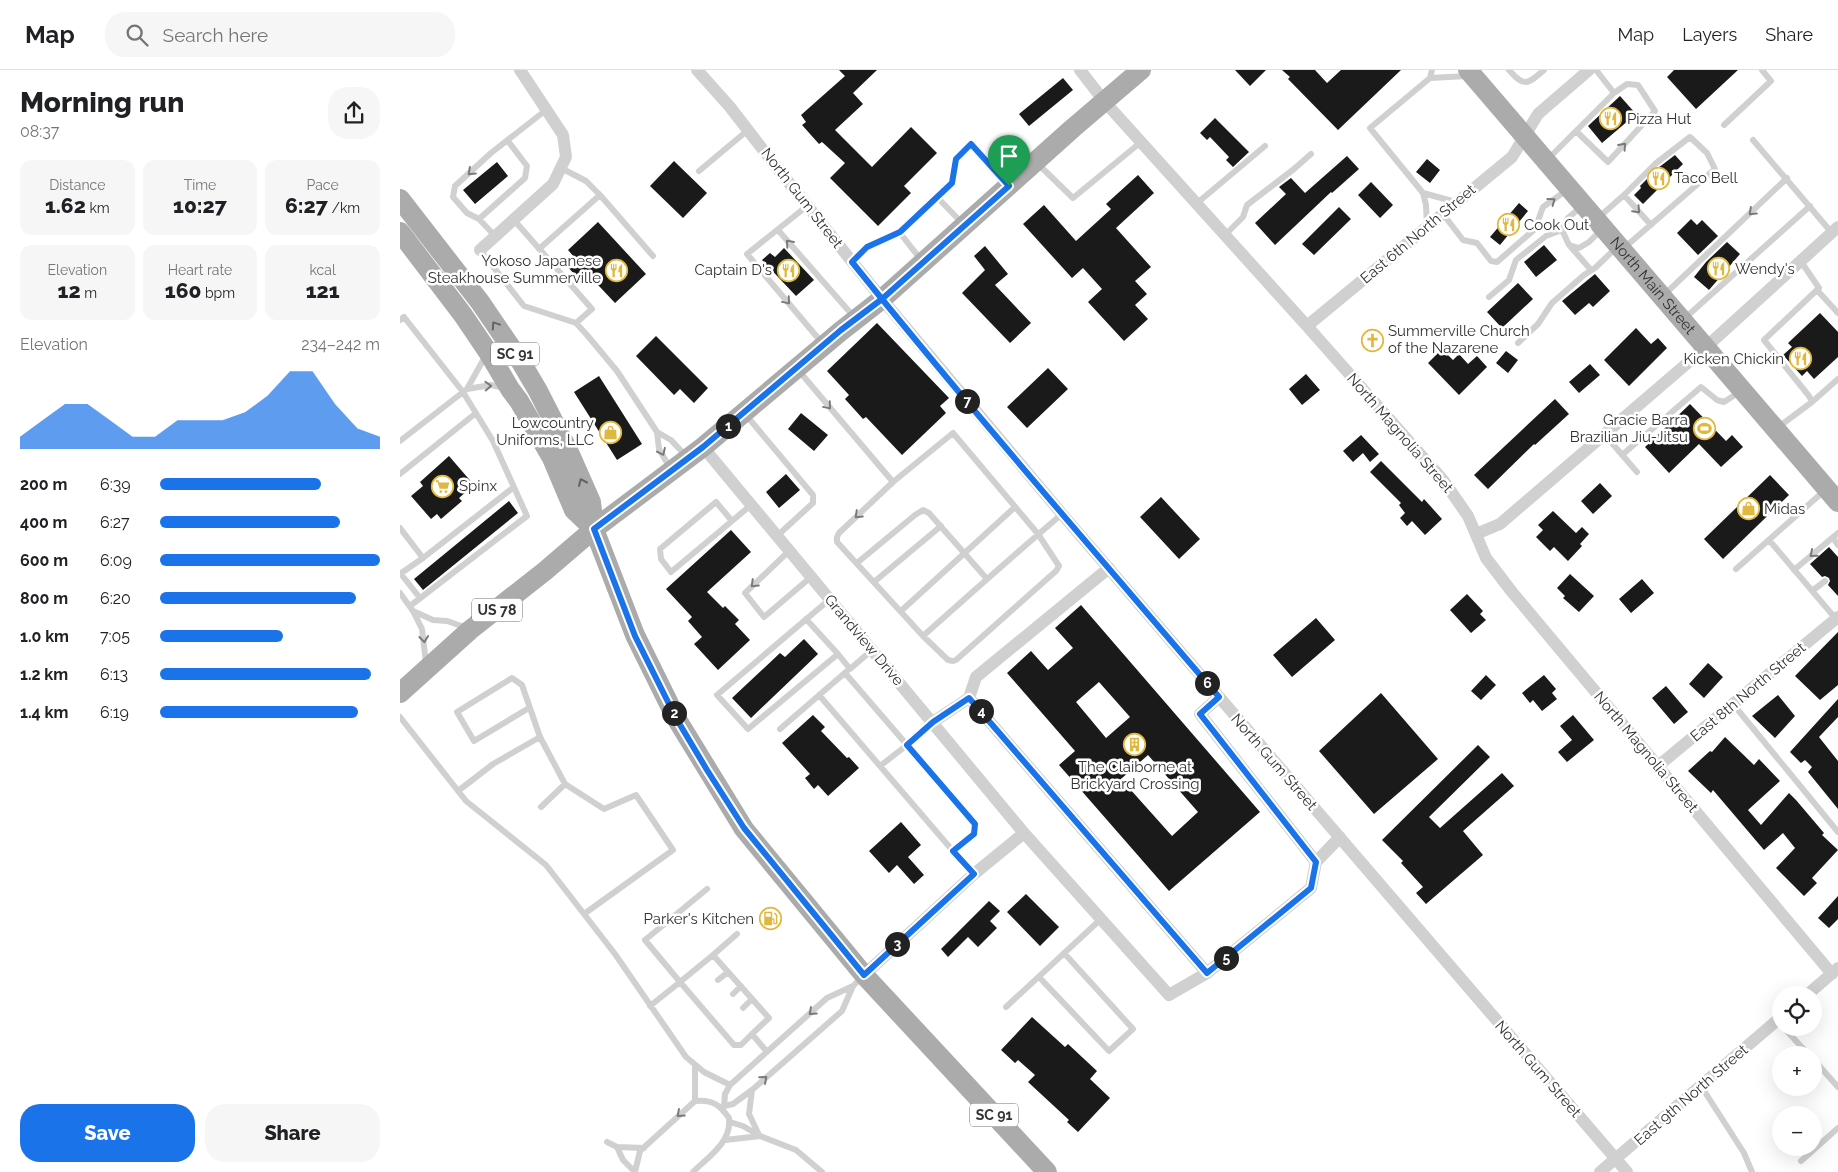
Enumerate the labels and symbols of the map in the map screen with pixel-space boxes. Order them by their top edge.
restaurant icon: Pizza Hut [1599,107,1623,131]
place label: Pizza Hut [1627,110,1691,128]
pin [988,135,1030,186]
one-way arrow [1617,142,1626,151]
street label: North Gum Street [757,144,847,252]
one-way arrow [467,166,476,175]
restaurant icon: Taco Bell [1646,166,1670,190]
place label: Taco Bell [1674,169,1739,187]
street label: East 6th North Street [1357,181,1479,287]
one-way arrow [1546,198,1555,207]
one-way arrow [1631,204,1640,213]
one-way arrow [1748,206,1757,215]
restaurant icon: Cook Out [1496,213,1520,237]
place label: Cook Out [1524,216,1589,234]
street label: North Main Street [1606,233,1699,338]
one-way arrow [786,239,795,248]
place label: Yokoso Japanese Steakhouse Summerville [428,252,601,287]
restaurant icon: Wendy's [1707,257,1731,281]
restaurant icon: Yokoso Japanese Steakhouse Summerville [605,258,629,282]
restaurant icon: Captain D's [776,258,800,282]
place label: Wendy's [1735,260,1795,278]
place label: Captain D's [695,261,772,279]
one-way arrow [781,295,790,304]
one-way arrow [492,321,502,330]
place label: Summerville Church of the Nazarene [1388,322,1530,357]
church icon: Summerville Church of the Nazarene [1360,328,1384,352]
road number: SC 91 [491,342,539,366]
restaurant icon: Kicken Chickin [1788,347,1812,371]
place label: Kicken Chickin [1683,350,1784,368]
street label: North Magnolia Street [1343,370,1457,496]
one-way arrow [485,381,493,391]
pin: 7 [954,388,980,414]
one-way arrow [822,400,831,409]
place label: Gracie Barra Brazilian Jiu-Jitsu [1570,411,1688,446]
place label: Lowcountry Uniforms, LLC [496,414,594,449]
pin: 1 [716,414,740,438]
sports icon: Gracie Barra Brazilian Jiu-Jitsu [1692,417,1716,441]
shop icon: Lowcountry Uniforms, LLC [598,420,622,444]
one-way arrow [655,447,665,456]
supermarket icon: Spinx [431,474,455,498]
place label: Spinx [459,477,497,495]
one-way arrow [578,478,589,487]
shop icon: Midas [1736,497,1760,521]
place label: Midas [1764,500,1805,518]
one-way arrow [854,509,863,518]
one-way arrow [1810,548,1819,557]
one-way arrow [750,578,759,587]
street label: Grandview Drive [821,591,907,689]
road number: US 78 [472,598,522,622]
one-way arrow [418,635,429,643]
street label: East 8th North Street [1687,639,1809,745]
pin: 6 [1194,670,1220,696]
street label: North Magnolia Street [1590,688,1702,816]
pin: 4 [968,698,994,724]
pin: 2 [662,700,686,726]
street label: North Gum Street [1227,710,1321,814]
building icon: The Claiborne at Brickyard Crossing [1123,732,1147,756]
place label: The Claiborne at Brickyard Crossing [1070,758,1200,793]
fuel station icon: Parker's Kitchen [758,907,782,931]
place label: Parker's Kitchen [643,910,754,928]
pin: 3 [884,932,910,956]
pin: 5 [1214,946,1238,970]
one-way arrow [808,1006,817,1015]
street label: North Gum Street [1491,1017,1585,1121]
street label: East 9th North Street [1631,1041,1751,1149]
one-way arrow [758,1076,767,1085]
road number: SC 91 [970,1104,1018,1126]
one-way arrow [677,1108,686,1117]

